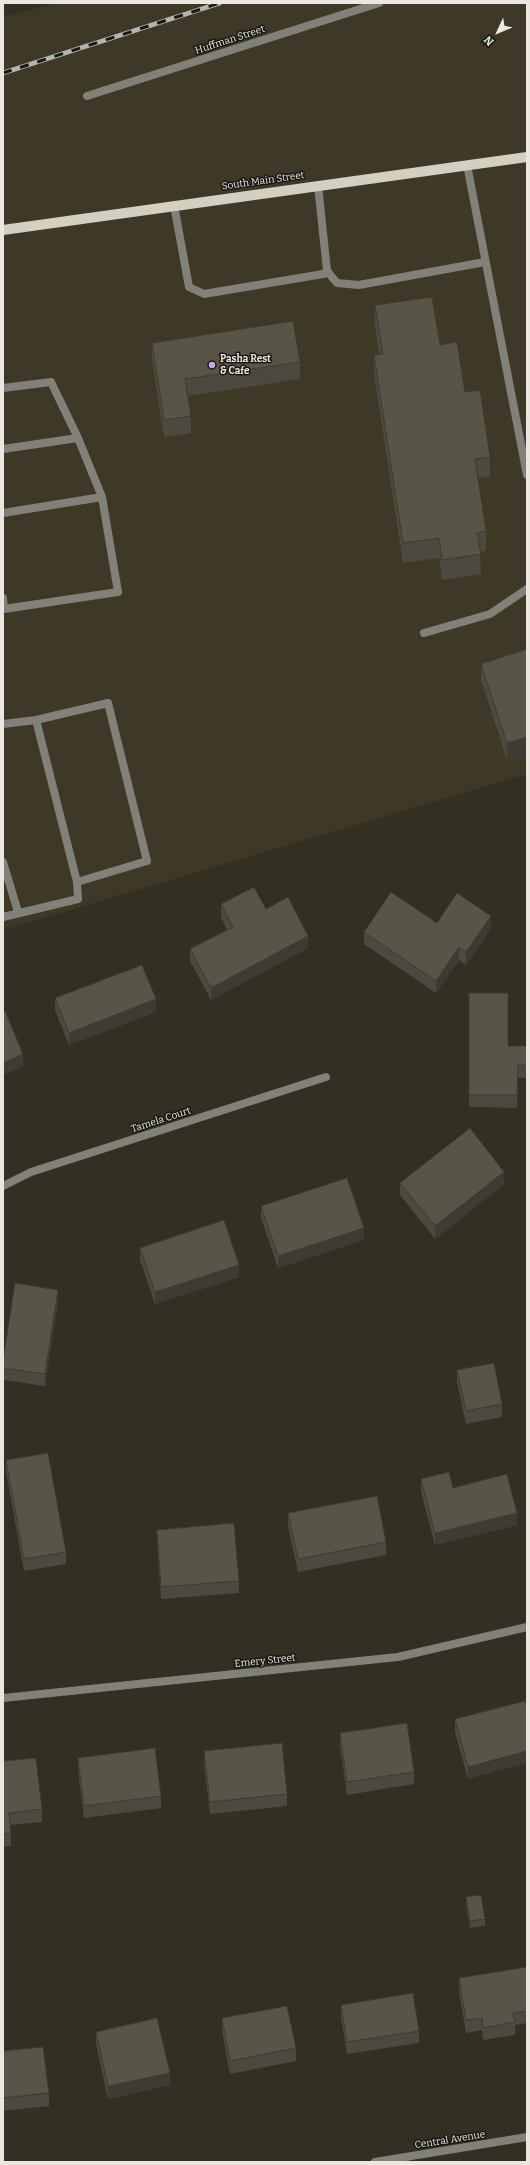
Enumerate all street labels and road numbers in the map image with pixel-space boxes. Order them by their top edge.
street label: Huffman Street [194,23,266,57]
street label: South Main Street [221,169,305,193]
street label: Tamela Court [130,1105,192,1135]
street label: Emery Street [234,1652,296,1670]
street label: Central Avenue [414,2129,486,2151]

